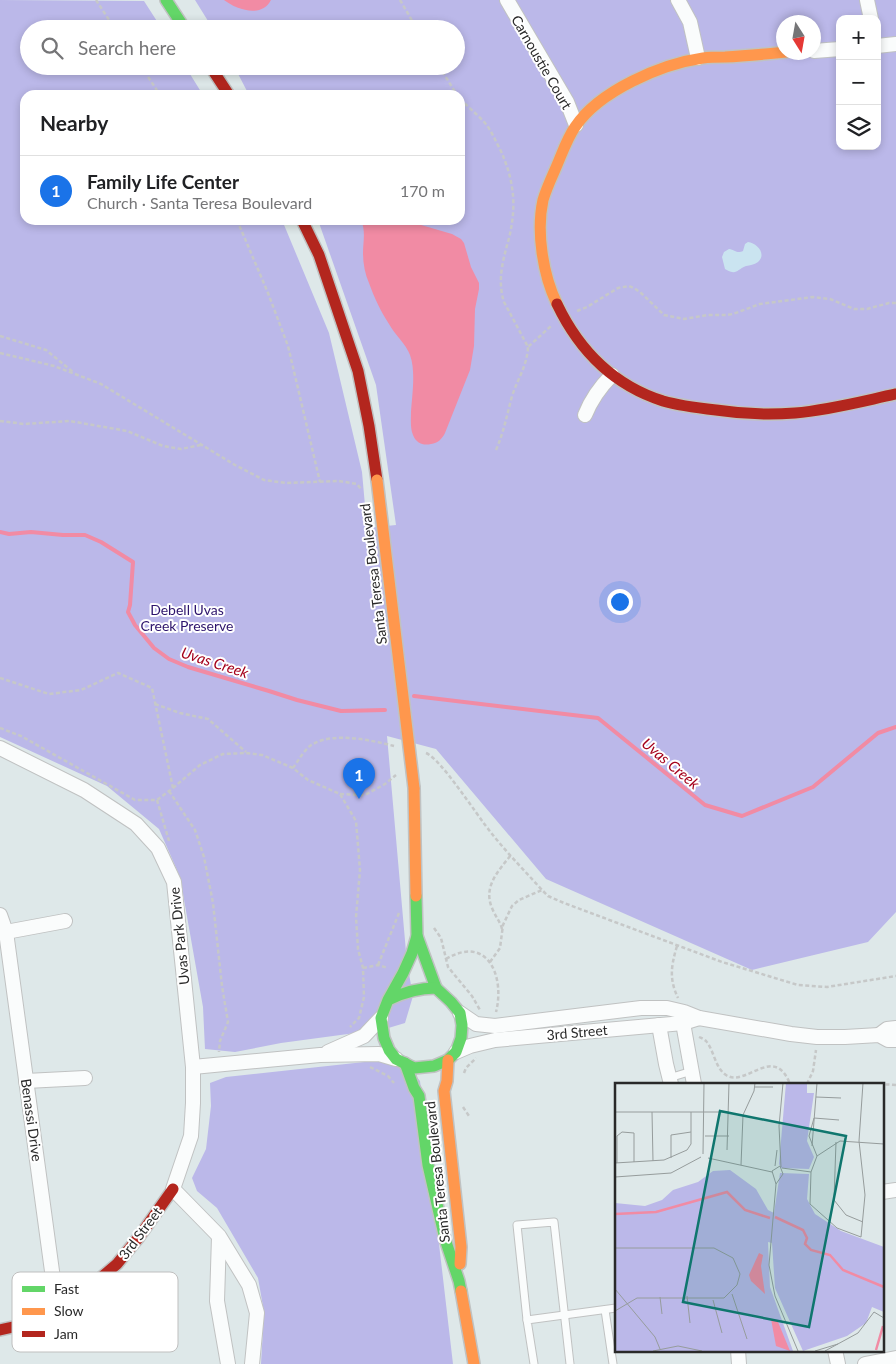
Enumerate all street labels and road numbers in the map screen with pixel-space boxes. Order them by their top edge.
street label: Carnoustie Court [508,12,576,112]
street label: Santa Teresa Boulevard [356,502,390,646]
street label: Uvas Park Drive [165,886,193,986]
street label: 3rd Street [546,1021,608,1043]
street label: Benassi Drive [18,1077,46,1163]
street label: Santa Teresa Boulevard [421,1101,453,1243]
street label: 3rd Street [115,1203,165,1263]

